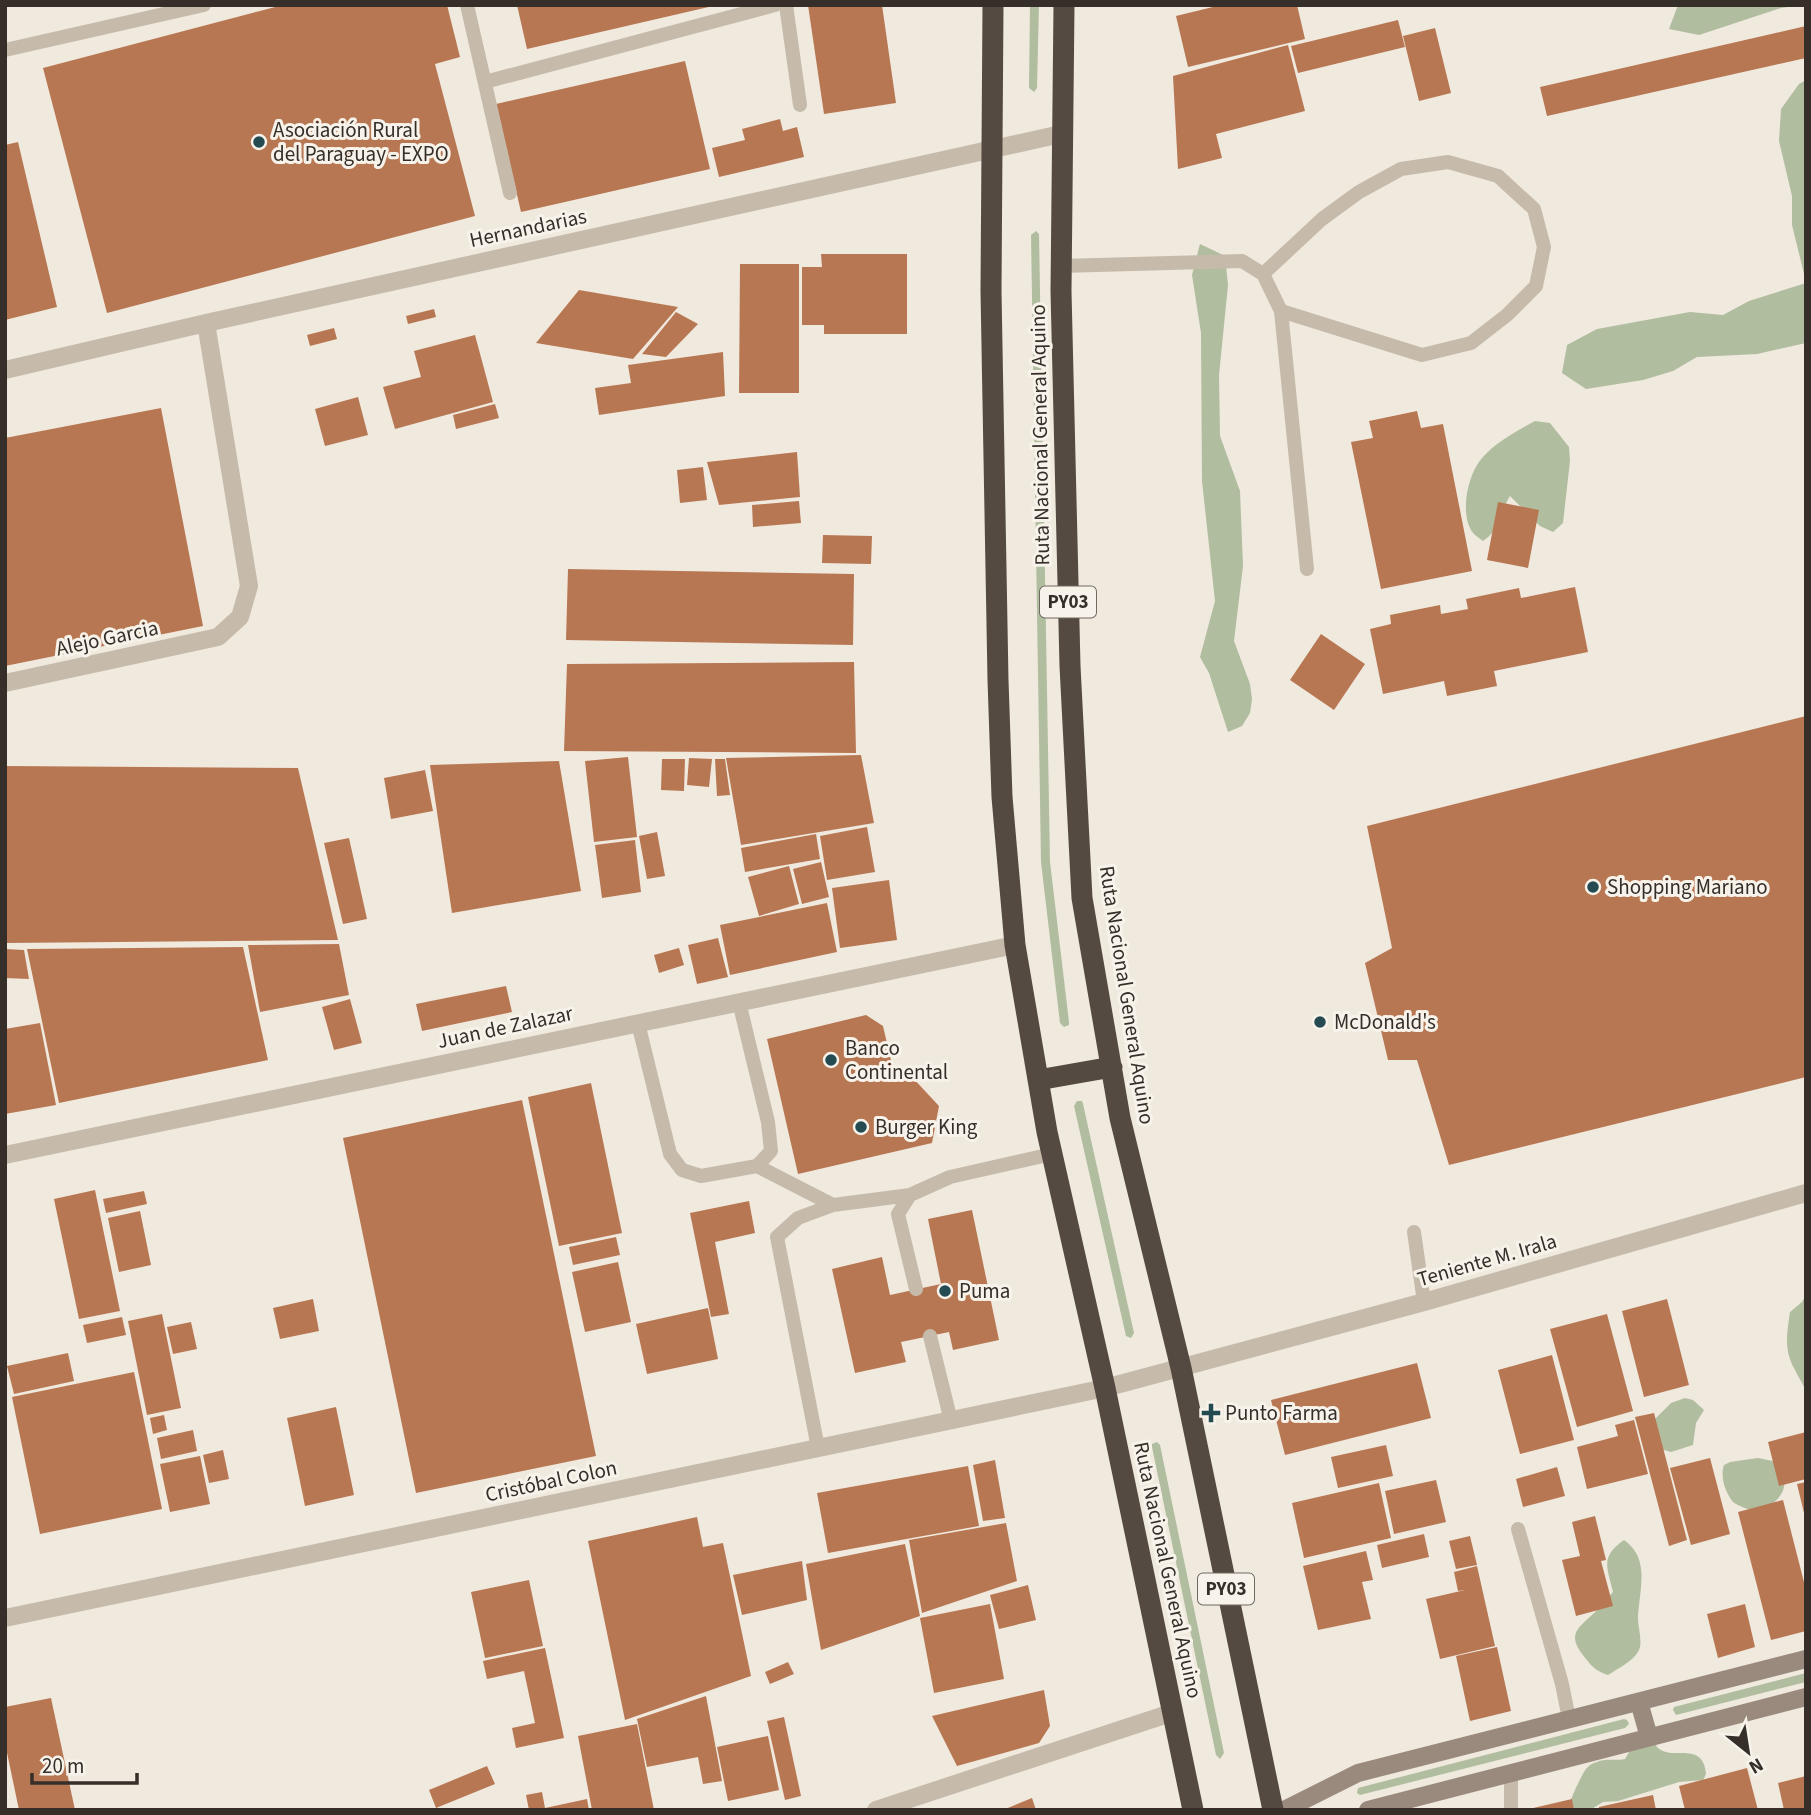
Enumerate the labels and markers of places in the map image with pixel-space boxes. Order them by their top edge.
place label: Asociación Rural del Paraguay - EXPO [273,115,449,169]
marker: Asociación Rural del Paraguay - EXPO [251,134,267,150]
place label: Shopping Mariano [1607,872,1768,902]
marker: Shopping Mariano [1585,879,1601,895]
place label: McDonald's [1334,1007,1436,1037]
marker: McDonald's [1312,1014,1328,1030]
place label: Banco Continental [845,1033,948,1087]
marker: Banco Continental [823,1052,839,1068]
place label: Burger King [875,1112,978,1142]
marker: Burger King [853,1119,869,1135]
place label: Puma [959,1276,1010,1306]
marker: Puma [937,1283,953,1299]
place label: Punto Farma [1225,1398,1338,1428]
marker: Punto Farma [1203,1405,1219,1421]

